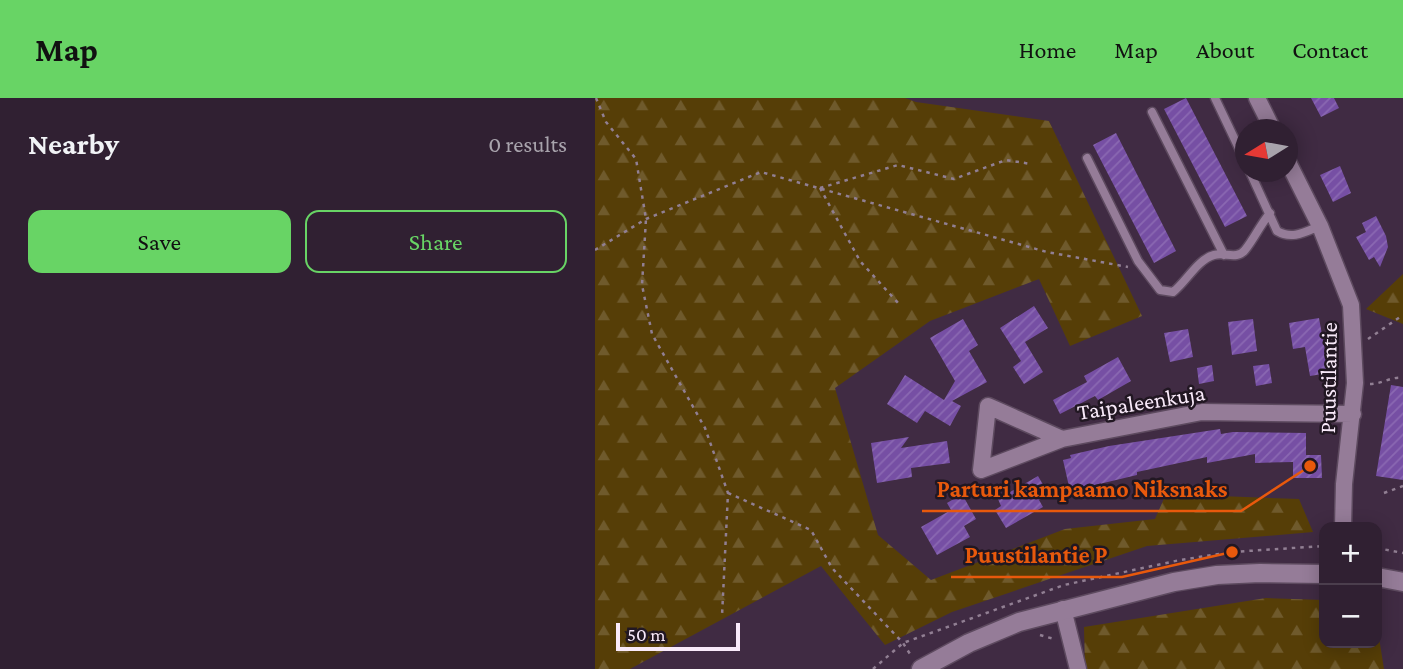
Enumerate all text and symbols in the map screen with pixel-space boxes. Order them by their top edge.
text: Map [35,31,98,68]
text: Home [1019,36,1076,63]
text: Map [1114,36,1158,63]
text: About [1196,36,1254,63]
text: Contact [1292,36,1368,63]
north arrow [1235,119,1298,182]
text: Nearby [28,127,119,160]
text: 0 results [488,131,567,157]
button: Save [28,210,291,273]
button: Share [305,210,567,273]
street label: Puustilantie [1314,322,1342,434]
street label: Taipaleenkuja [1075,379,1207,425]
callout: Parturi kampaamo Niksnaks [922,466,1241,511]
text: Parturi kampaamo Niksnaks [937,475,1228,502]
map controls [1319,522,1382,648]
button: + [1319,522,1382,585]
callout: Puustilantie P [951,532,1122,577]
text: Puustilantie P [964,541,1108,568]
button: − [1319,585,1382,648]
scale bar [616,620,740,652]
text: 50 m [627,624,666,645]

